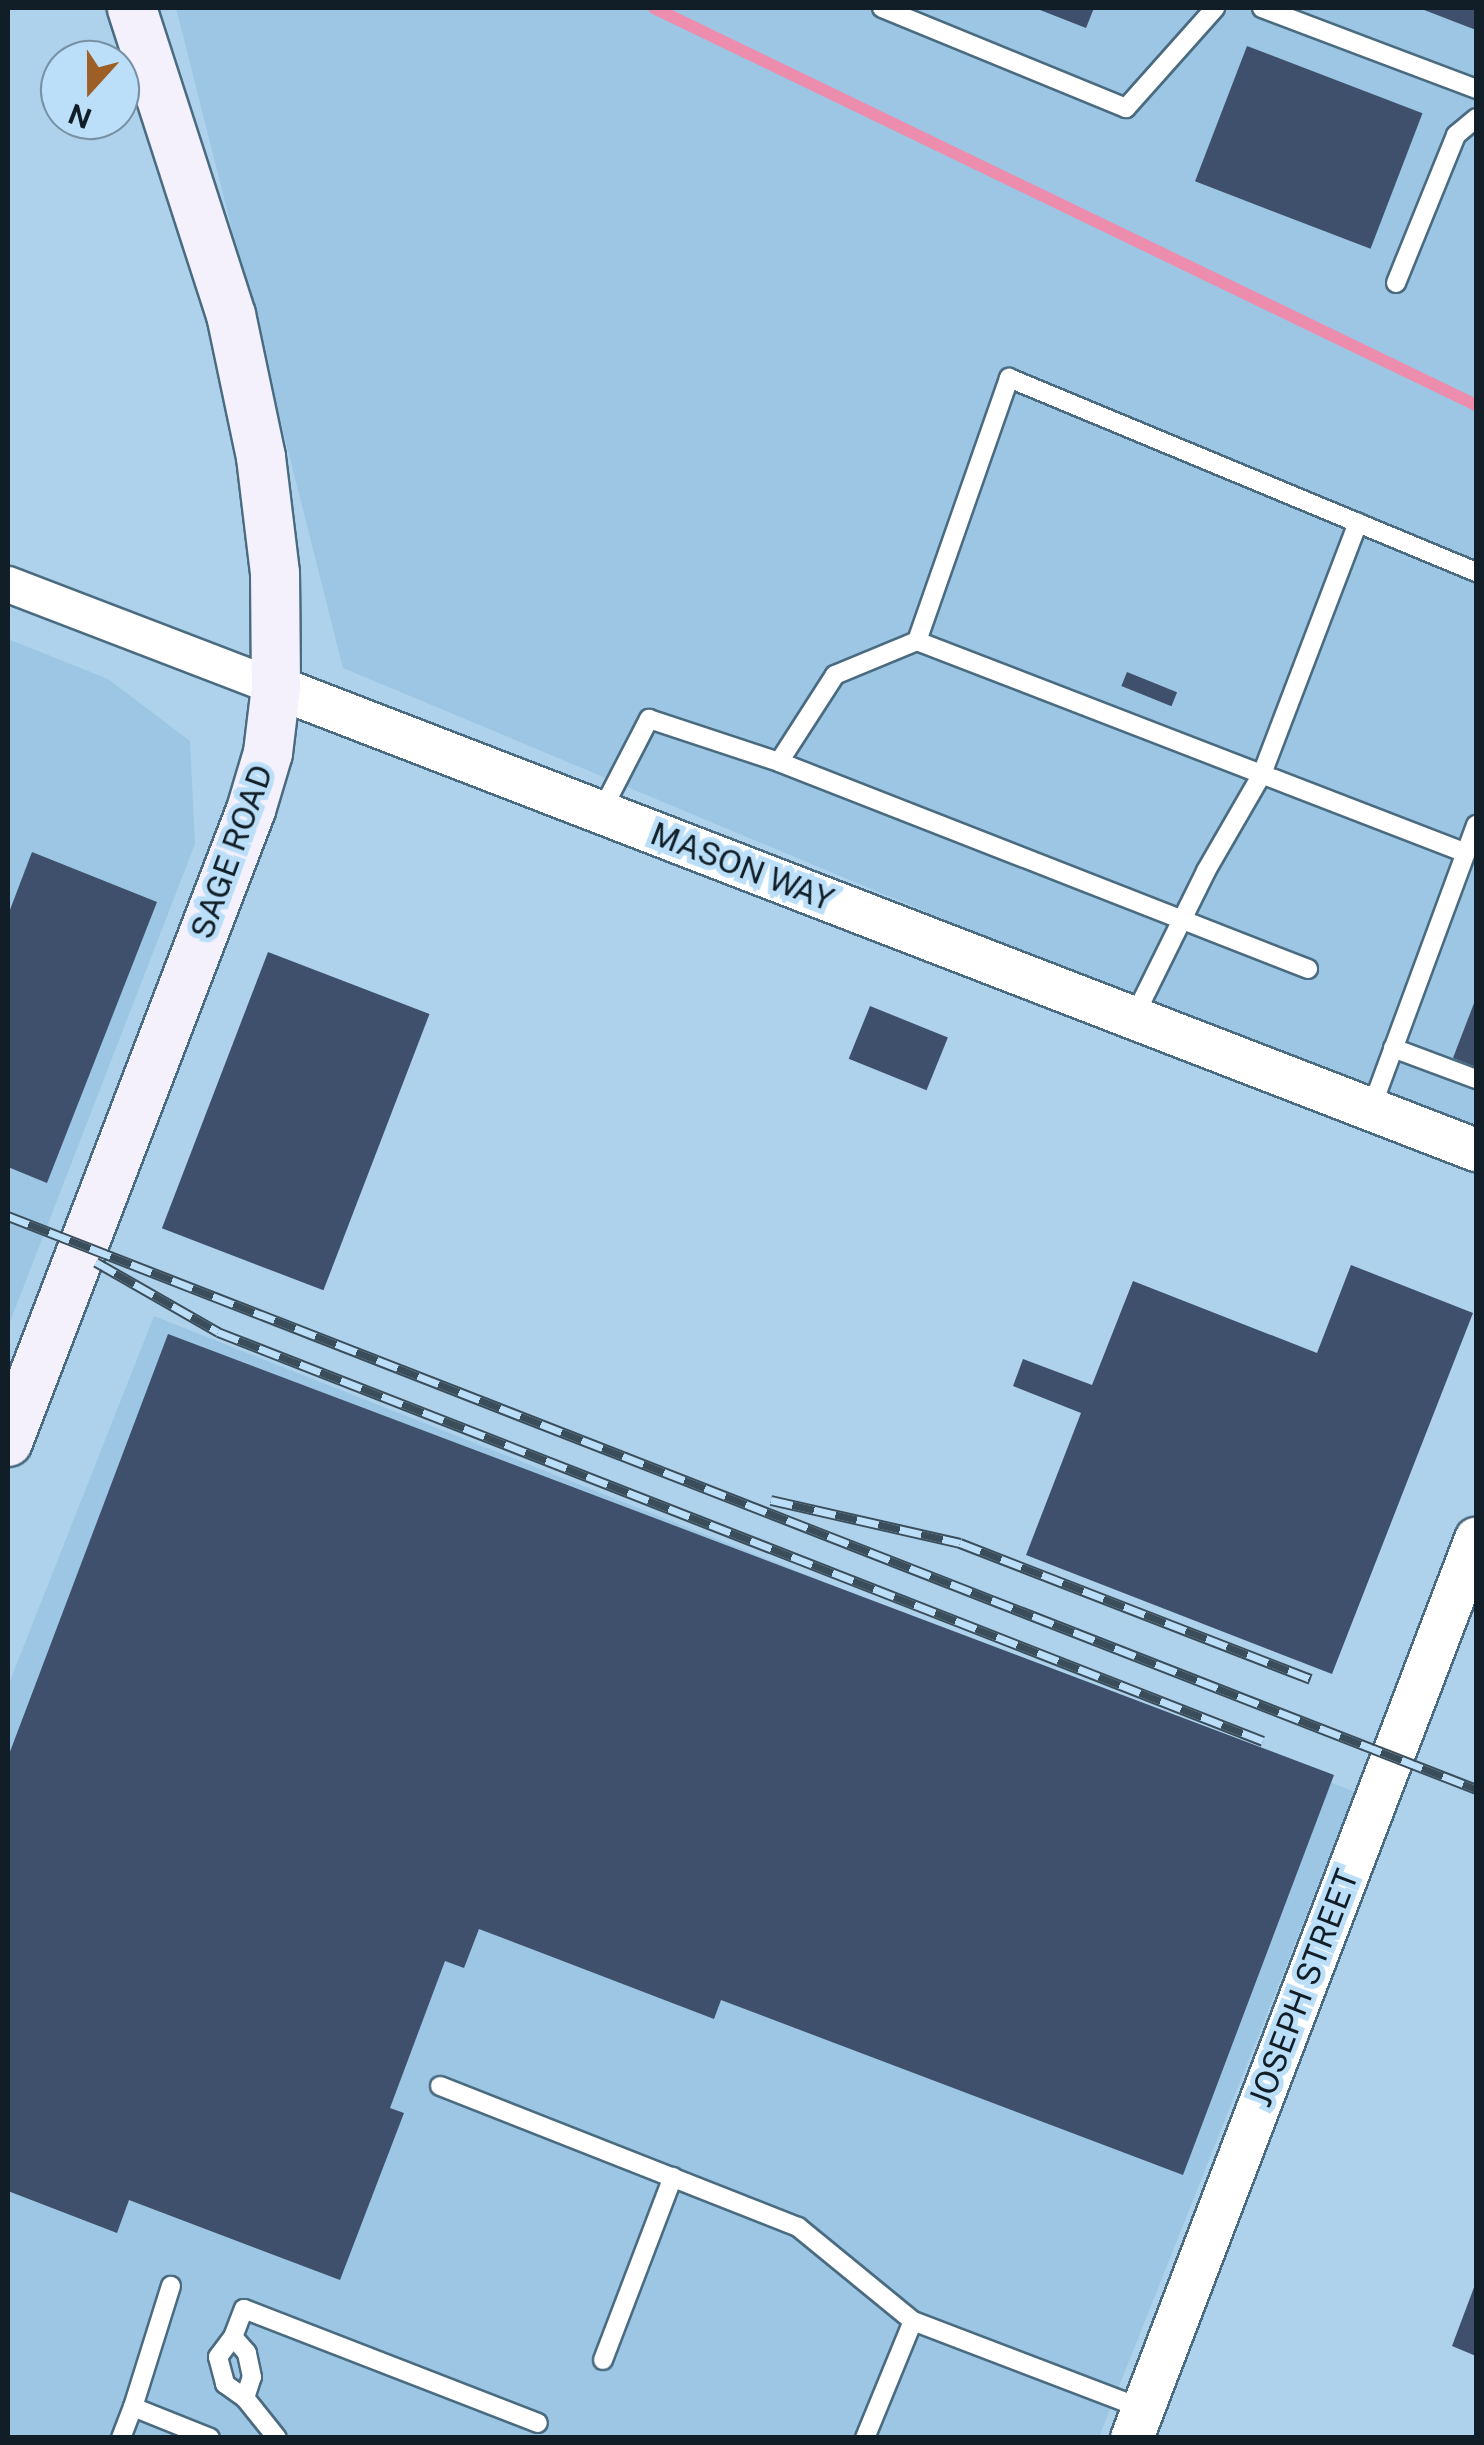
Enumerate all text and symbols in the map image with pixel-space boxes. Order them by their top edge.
north arrow [40,40,140,140]
text: N [64,97,96,136]
street label: SAGE ROAD [183,760,281,944]
street label: MASON WAY [645,814,839,920]
street label: JOSEPH STREET [1241,1864,1367,2112]

